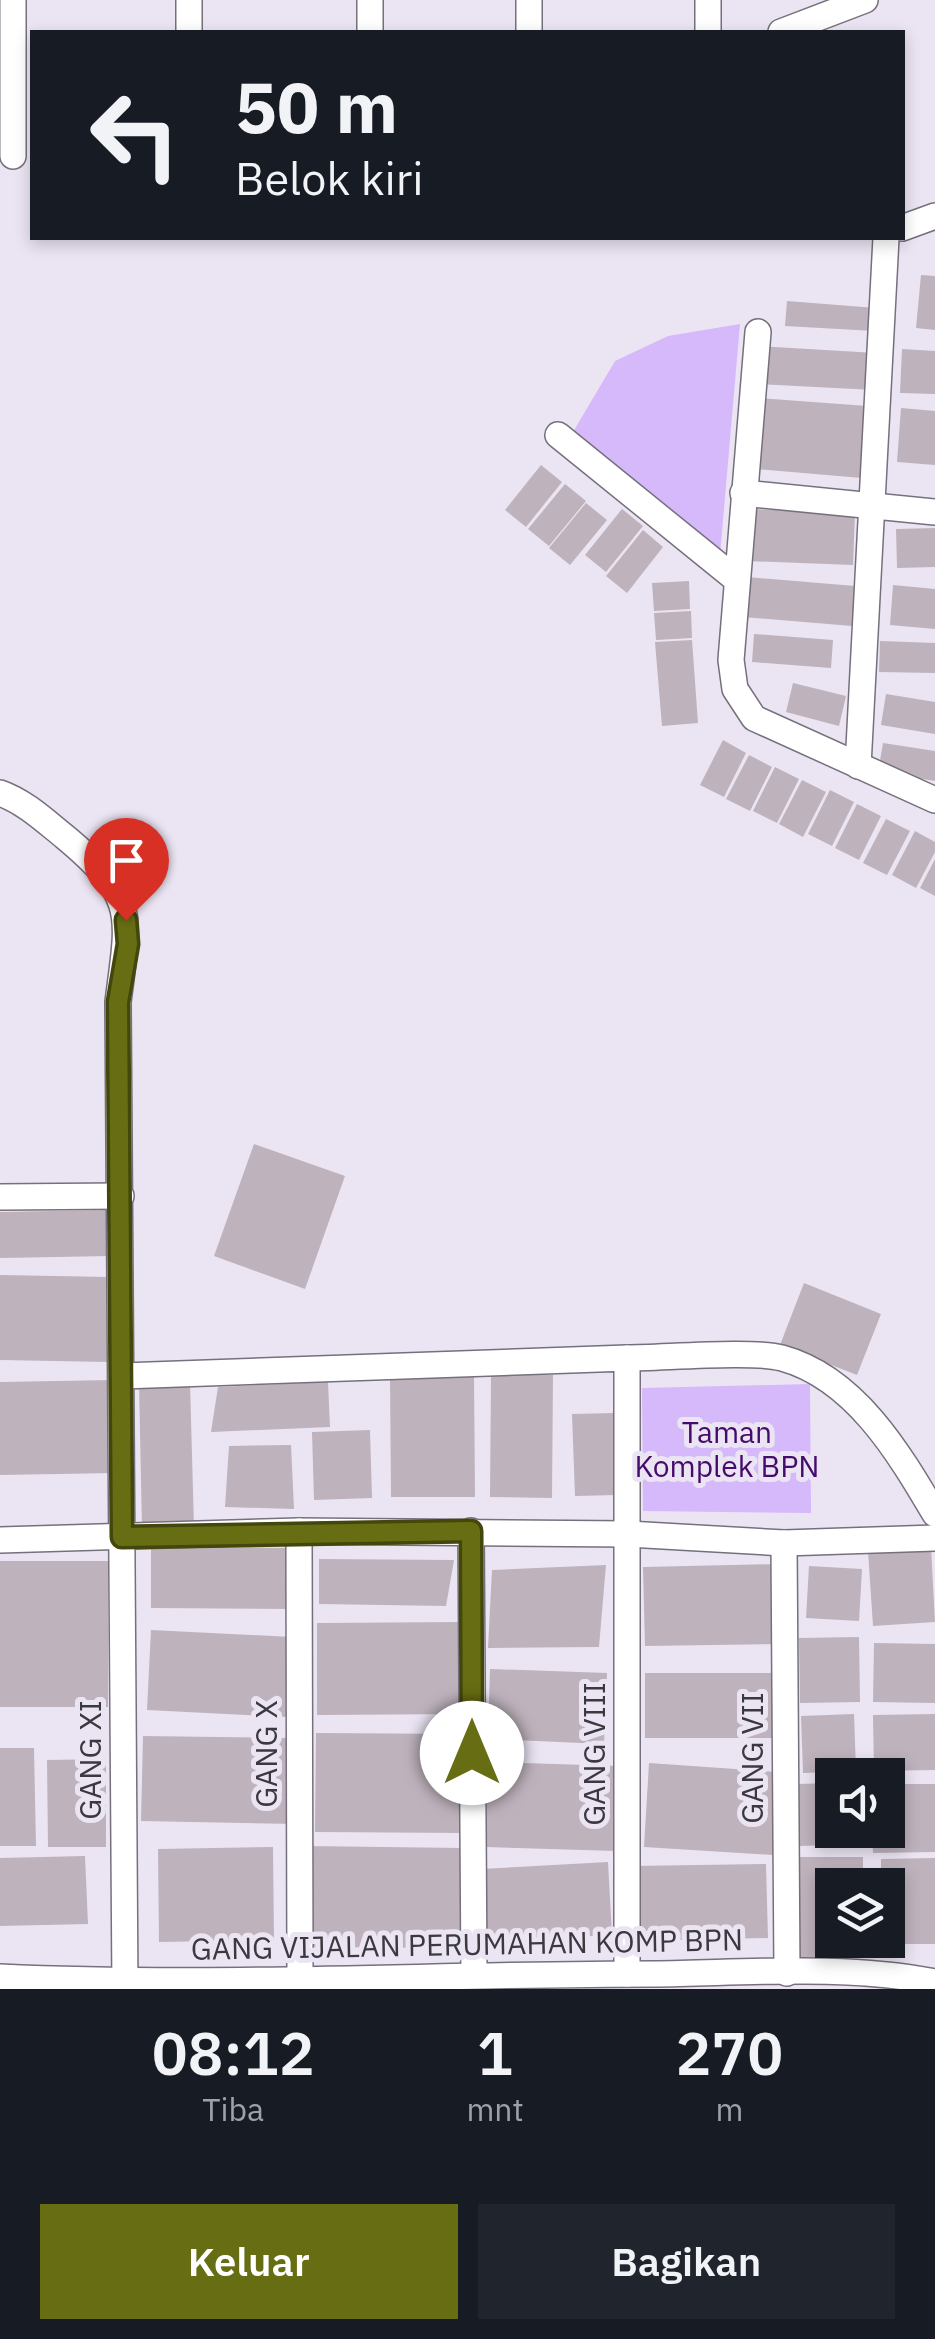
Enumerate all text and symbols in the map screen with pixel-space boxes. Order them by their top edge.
text: 50 m [235,61,398,152]
icon: left [70,70,200,200]
text: Belok kiri [235,149,424,207]
pin [84,818,169,921]
icon: arrive [99,833,154,888]
park label: Taman Komplek BPN [634,1412,820,1485]
street label: GANG VIII [574,1682,613,1826]
street label: GANG VII [732,1692,771,1824]
street label: GANG XI [70,1700,109,1820]
street label: GANG X [246,1700,285,1808]
position arrow [420,1701,524,1805]
map controls [815,1758,905,1958]
button: sound [815,1758,905,1848]
button: layers [815,1868,905,1958]
street label: GANG VIJALAN PERUMAHAN KOMP BPN [191,1919,743,1968]
text: 08:12 [152,2013,315,2092]
text: 1 [477,2013,513,2092]
text: 270 [675,2013,783,2092]
text: Tiba [202,2088,264,2130]
text: mnt [466,2088,524,2130]
text: m [715,2088,743,2130]
button: Keluar [40,2204,458,2319]
button: Bagikan [478,2204,895,2319]

